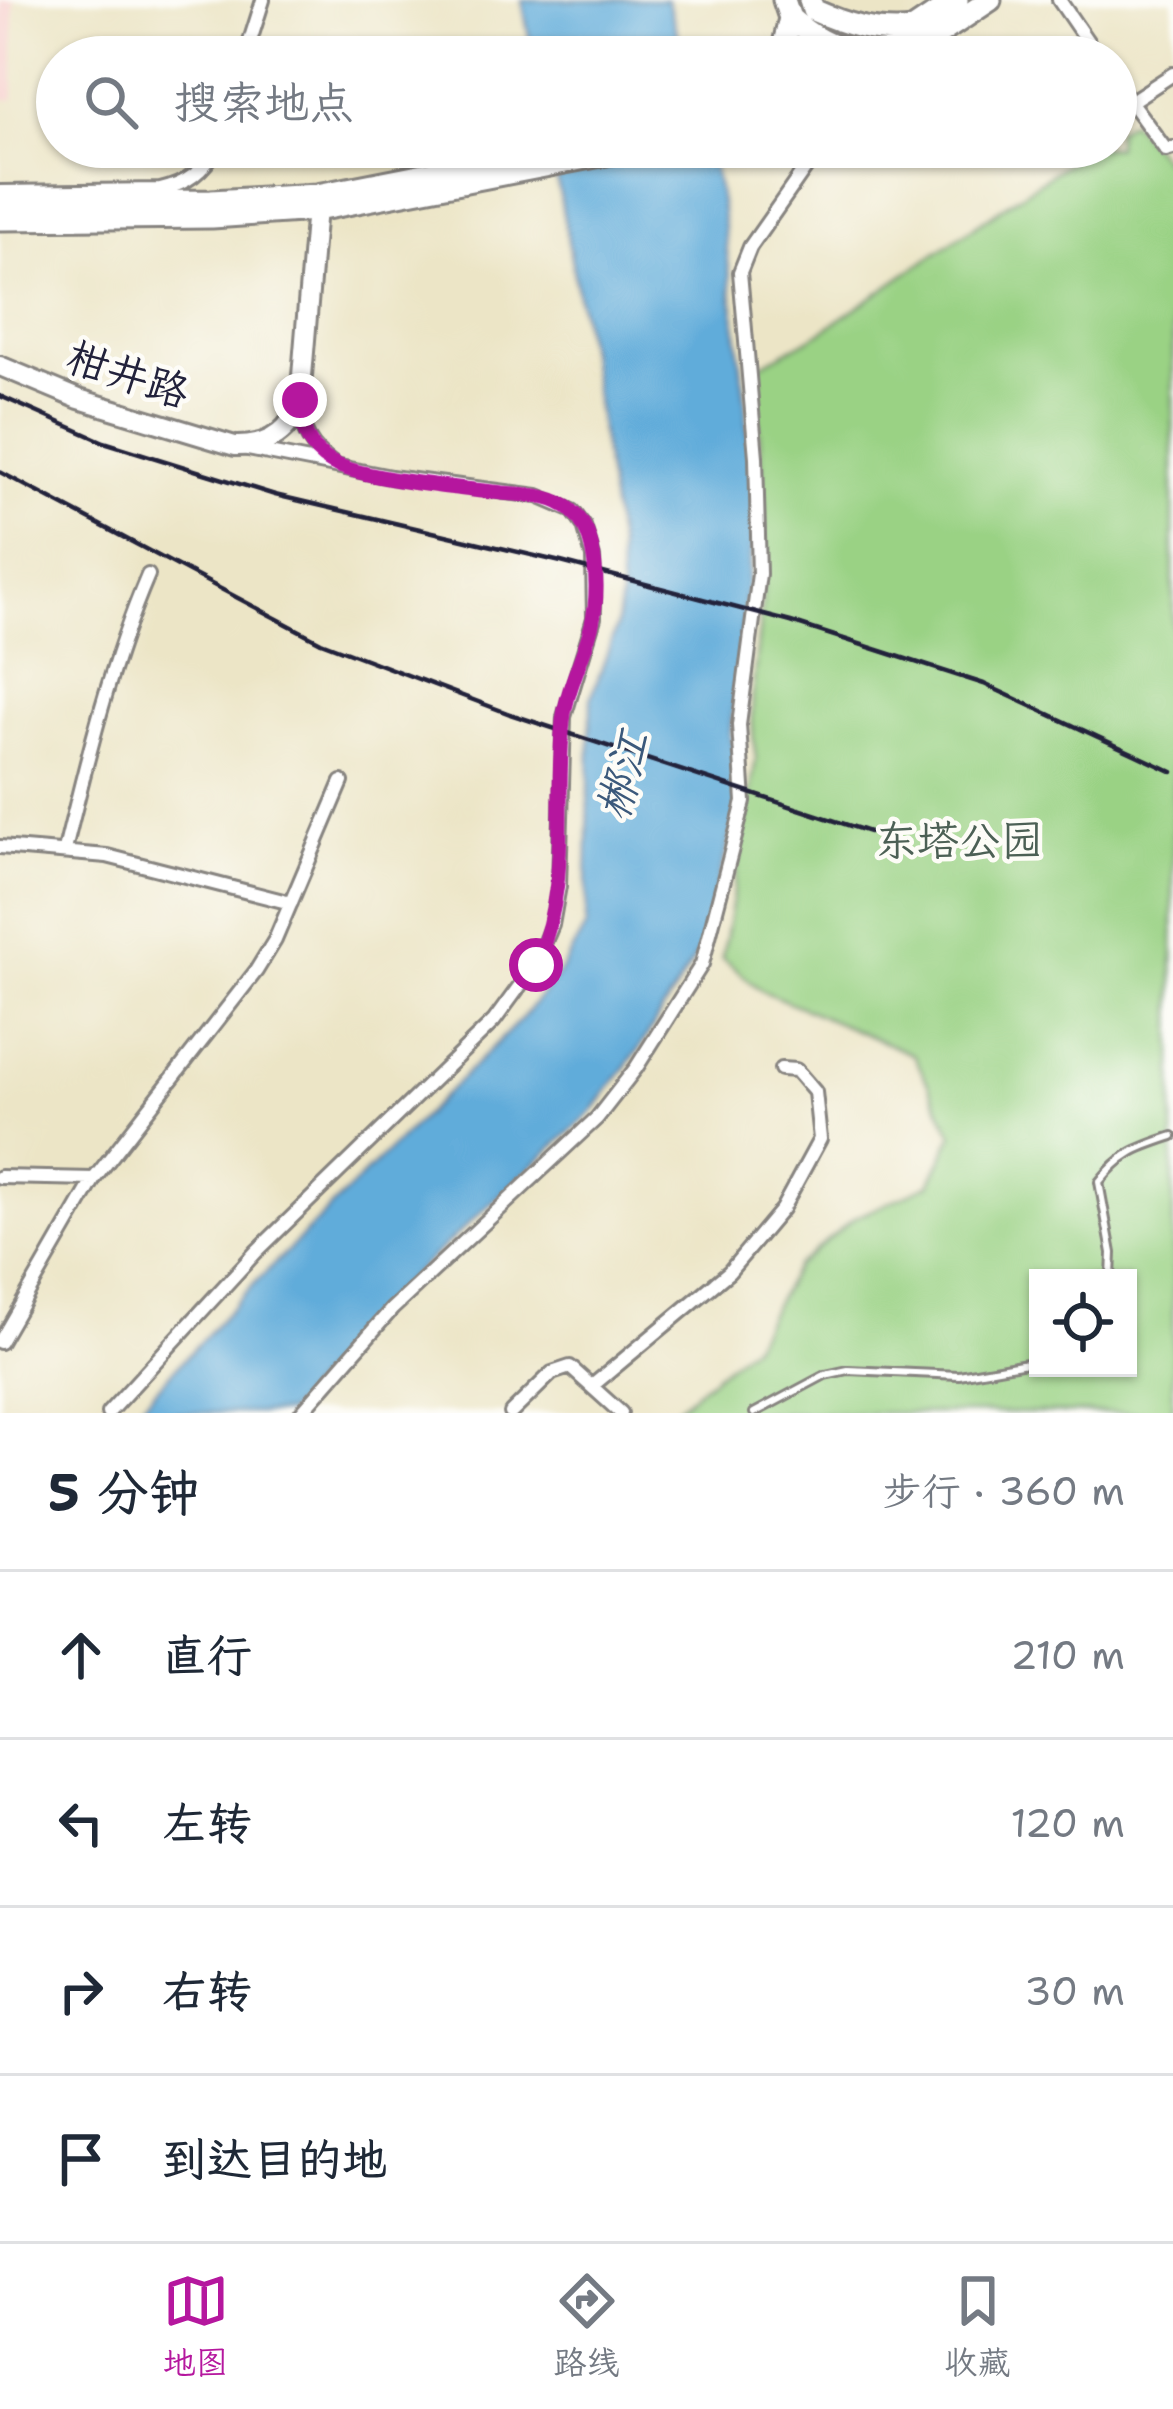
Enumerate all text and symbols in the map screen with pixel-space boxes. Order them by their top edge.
search box [36,36,1137,168]
icon: search [78,69,144,135]
text: 搜索地点 [174,72,354,132]
street label: 柑井路 [59,328,197,420]
route end [273,373,327,427]
water label: 郴江 [581,722,663,826]
park label: 东塔公园 [875,812,1043,868]
route start [509,938,563,992]
map controls [1029,1269,1137,1377]
button: locate [1029,1269,1137,1377]
text: 5 分钟 [48,1458,199,1526]
text: 步行 · 360 m [883,1465,1125,1517]
icon: ahead [48,1622,114,1688]
text: 直行 [162,1625,252,1685]
text: 210 m [1010,1629,1125,1681]
icon: left [48,1790,114,1856]
text: 左转 [162,1793,252,1853]
text: 120 m [1010,1797,1125,1849]
icon: right [48,1958,114,2024]
text: 右转 [162,1961,252,2021]
text: 30 m [1024,1965,1125,2017]
icon: arrive [48,2126,114,2192]
text: 到达目的地 [162,2129,387,2189]
tab: 地图 [163,2268,229,2385]
tab: 路线 [554,2268,620,2385]
tab: 收藏 [945,2268,1011,2385]

